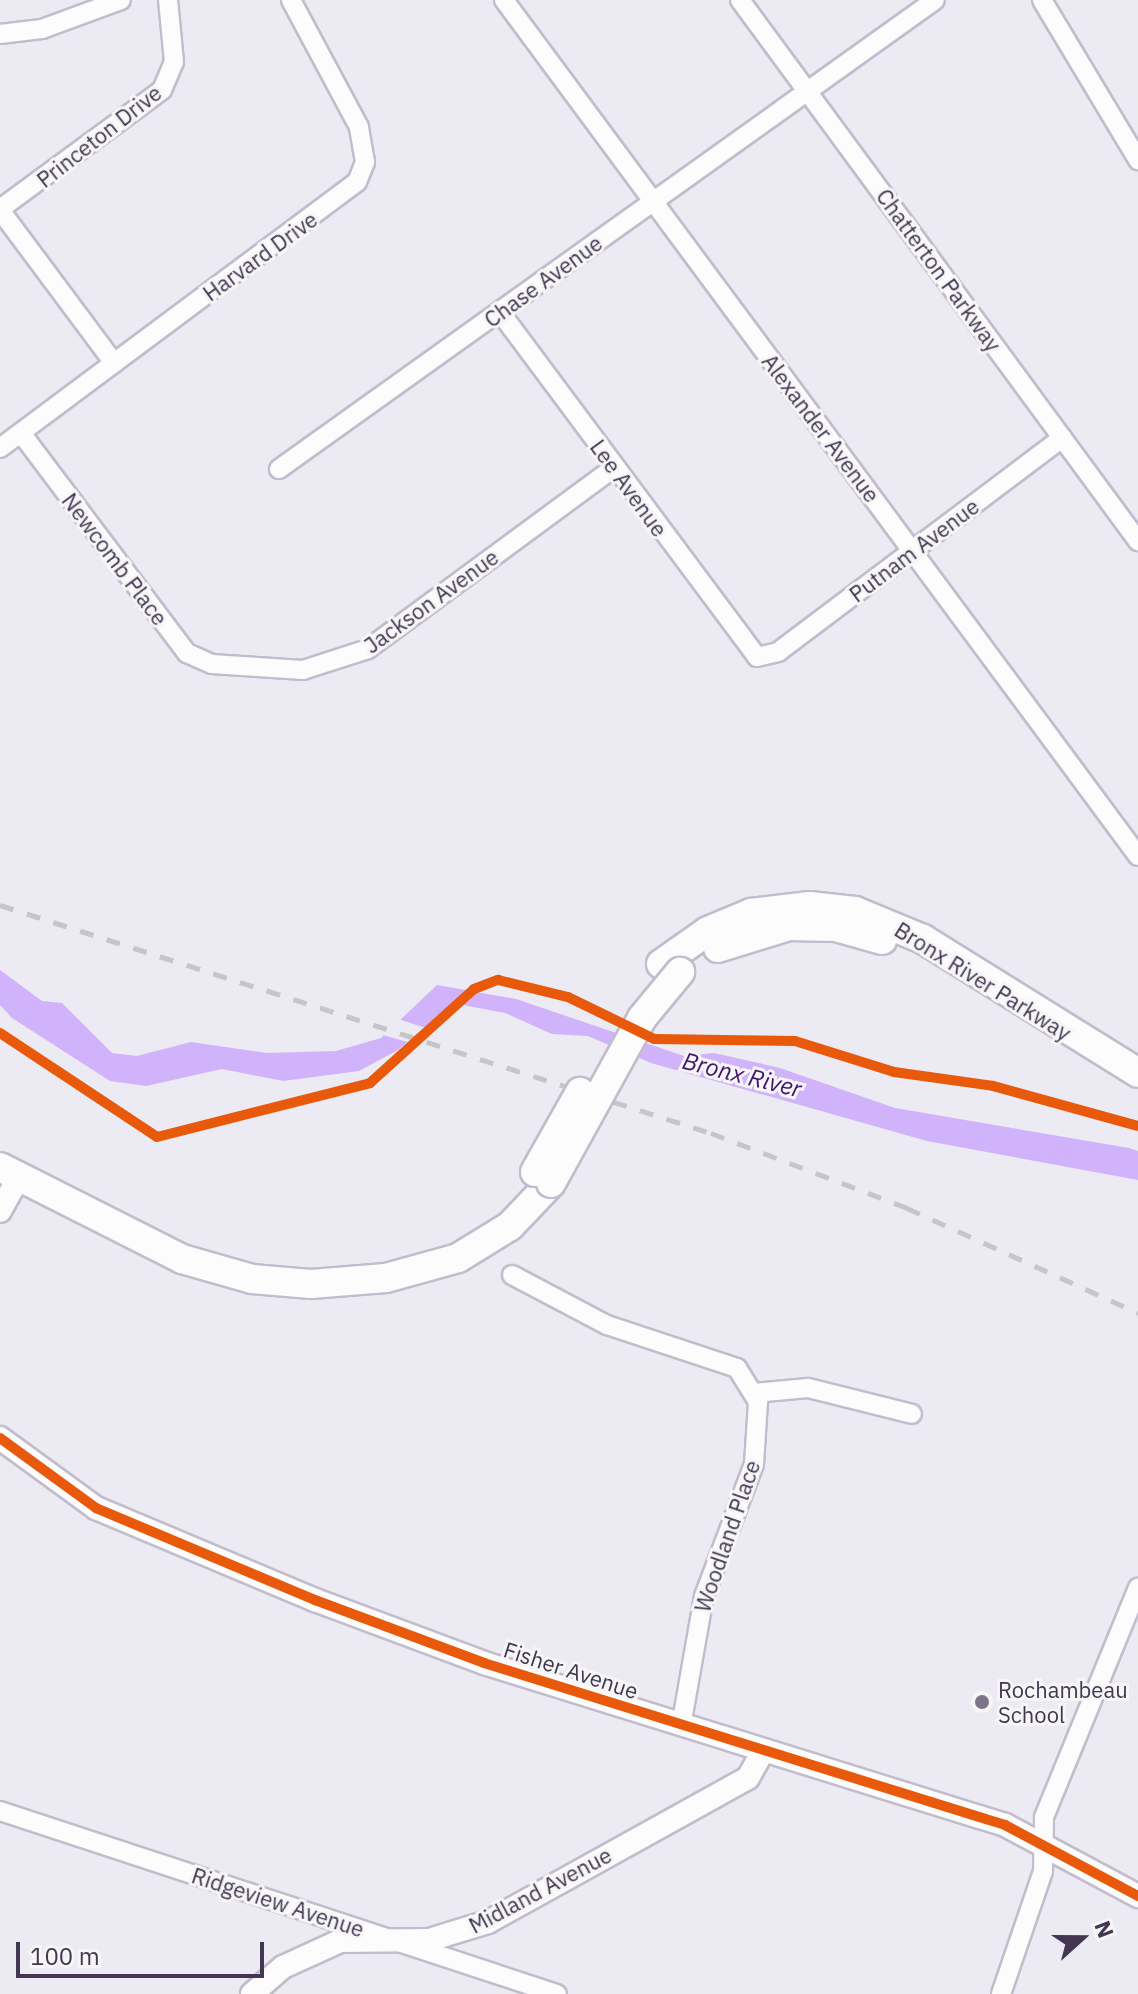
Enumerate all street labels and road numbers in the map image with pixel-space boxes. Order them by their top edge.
street label: Princeton Drive [31,79,167,193]
street label: Chatterton Parkway [871,183,1007,357]
street label: Harvard Drive [198,206,322,306]
street label: Chase Avenue [479,229,607,333]
street label: Alexander Avenue [757,349,885,507]
street label: Lee Avenue [585,434,673,542]
street label: Newcomb Place [57,488,173,630]
street label: Putnam Avenue [844,493,984,607]
street label: Jackson Avenue [359,543,503,659]
street label: Bronx River Parkway [890,916,1076,1046]
street label: Woodland Place [689,1457,765,1615]
street label: Fisher Avenue [500,1636,642,1704]
street label: Midland Avenue [464,1841,616,1939]
street label: Ridgeview Avenue [189,1862,367,1942]

